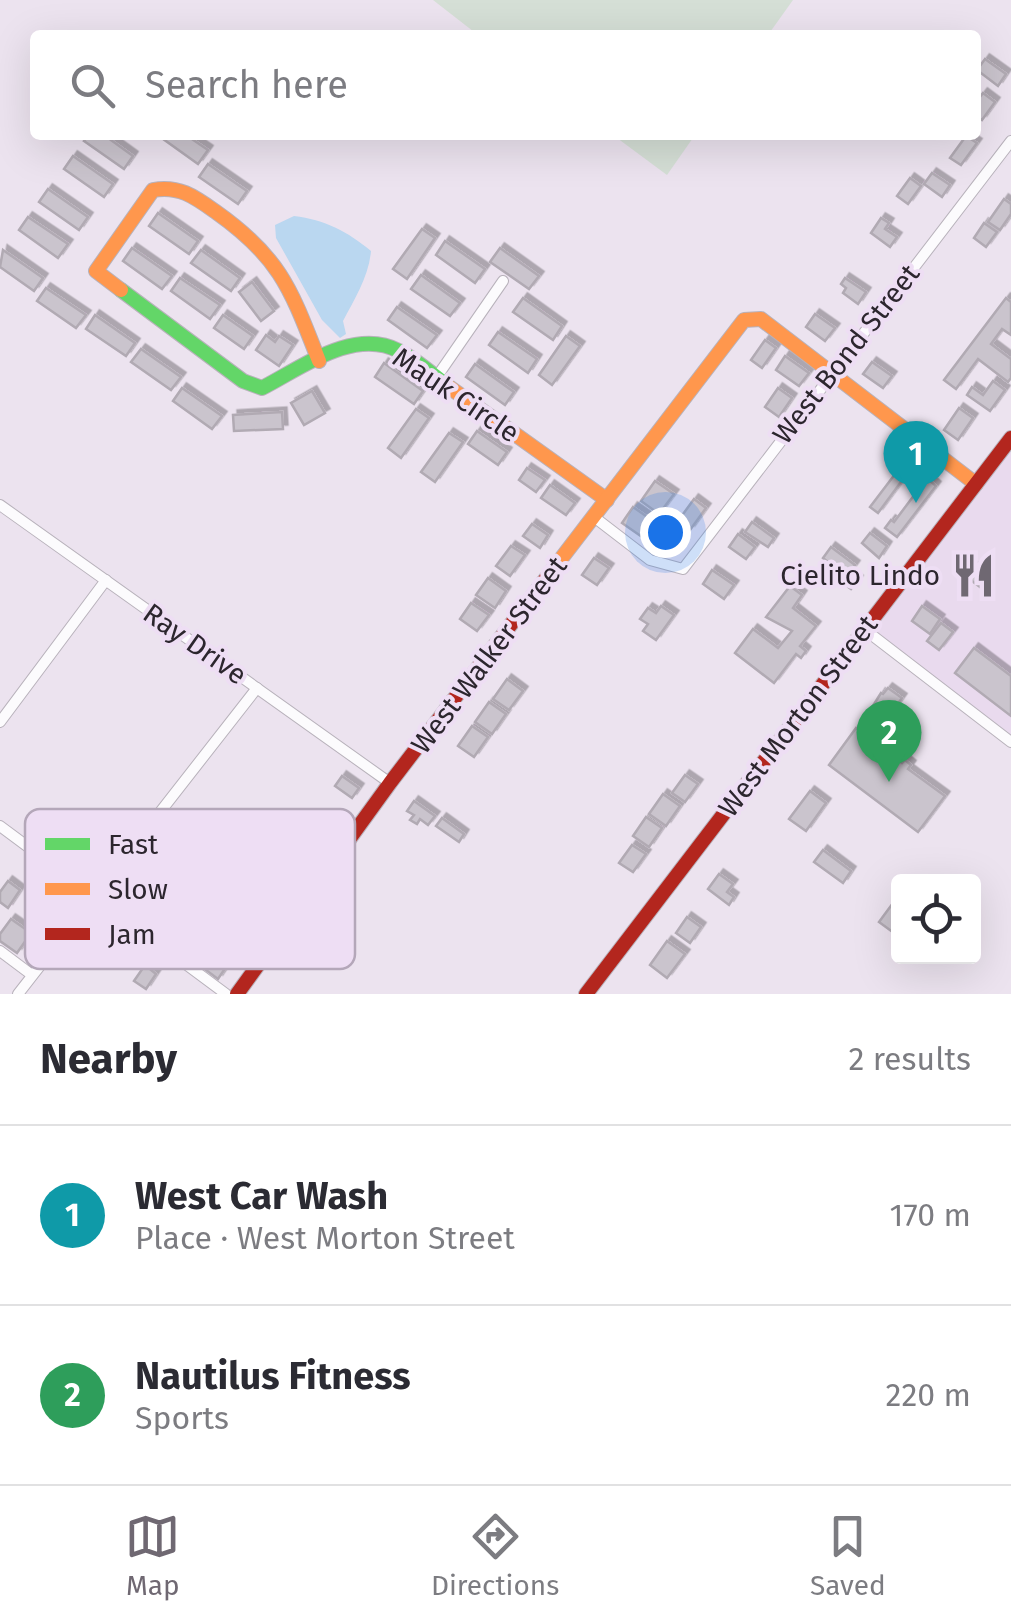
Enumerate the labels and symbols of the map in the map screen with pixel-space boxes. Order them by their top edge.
street label: West Bond Street [766,257,927,450]
street label: Mauk Circle [387,341,525,449]
pin: 1 [884,420,948,503]
your location [640,507,691,558]
street label: West Walker Street [404,549,574,760]
restaurant icon: Cielito Lindo [949,551,997,599]
place label: Cielito Lindo [780,559,940,592]
street label: Ray Drive [137,597,253,691]
street label: West Morton Street [712,608,885,823]
pin: 2 [856,700,922,782]
legend [25,809,355,969]
text: Fast [108,828,159,861]
text: Slow [108,873,168,906]
text: Jam [108,918,156,951]

